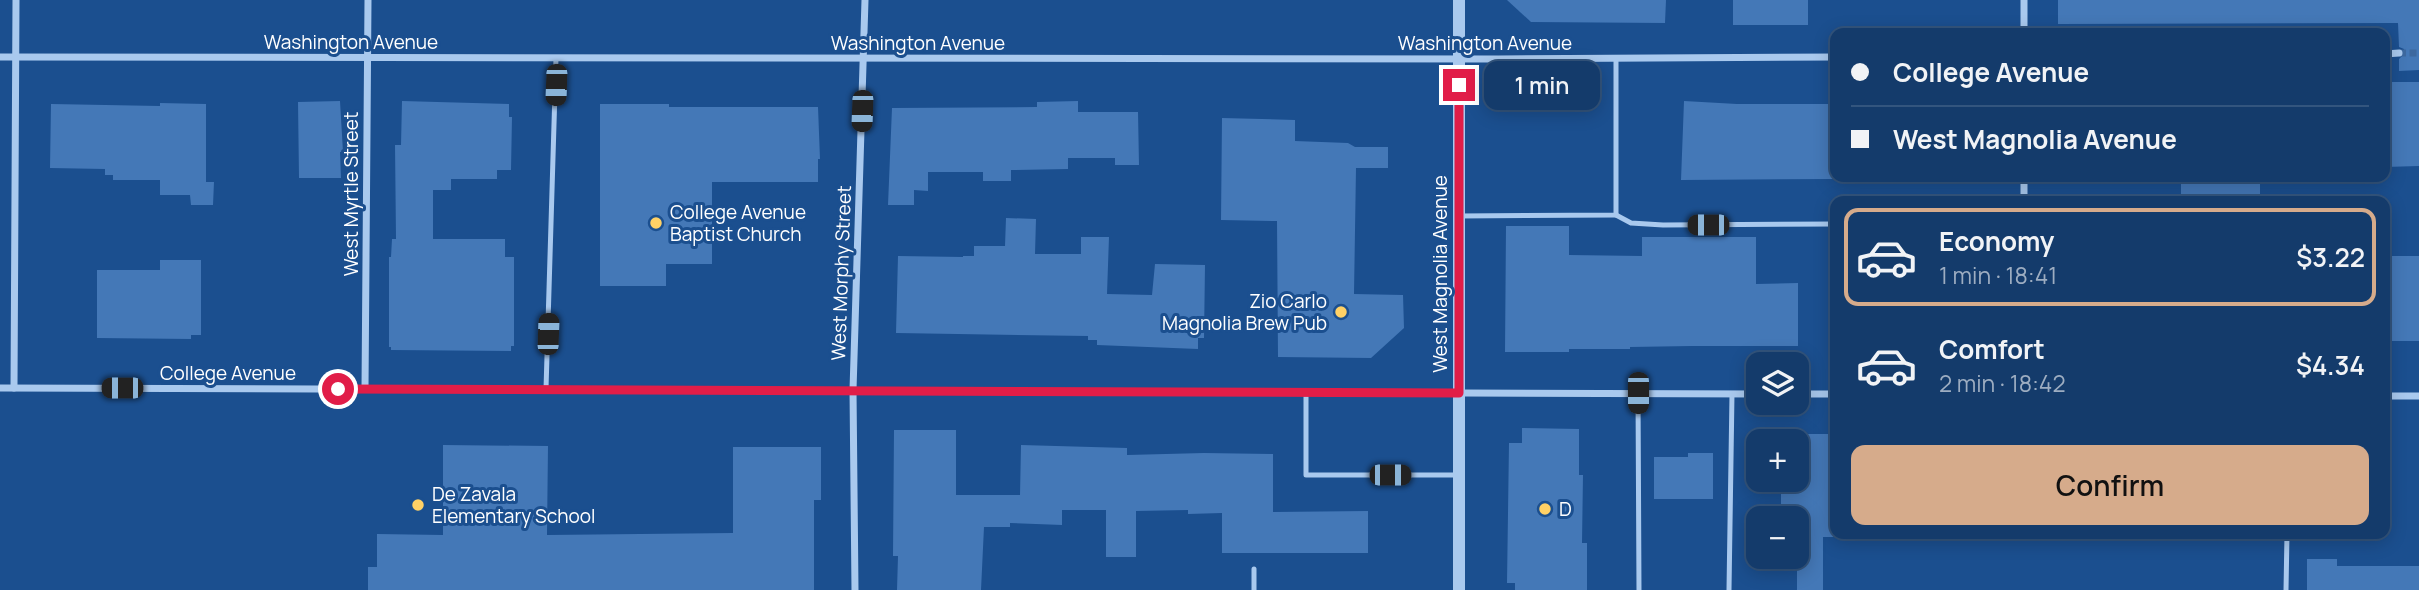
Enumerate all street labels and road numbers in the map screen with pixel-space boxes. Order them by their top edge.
street label: Washington Avenue [264,29,438,55]
street label: Washington Avenue [831,30,1005,56]
street label: Washington Avenue [1398,30,1572,56]
street label: West Myrtle Street [338,112,364,276]
street label: West Magnolia Avenue [1427,175,1453,373]
street label: West Morphy Street [825,185,857,361]
street label: College Avenue [160,360,296,386]

